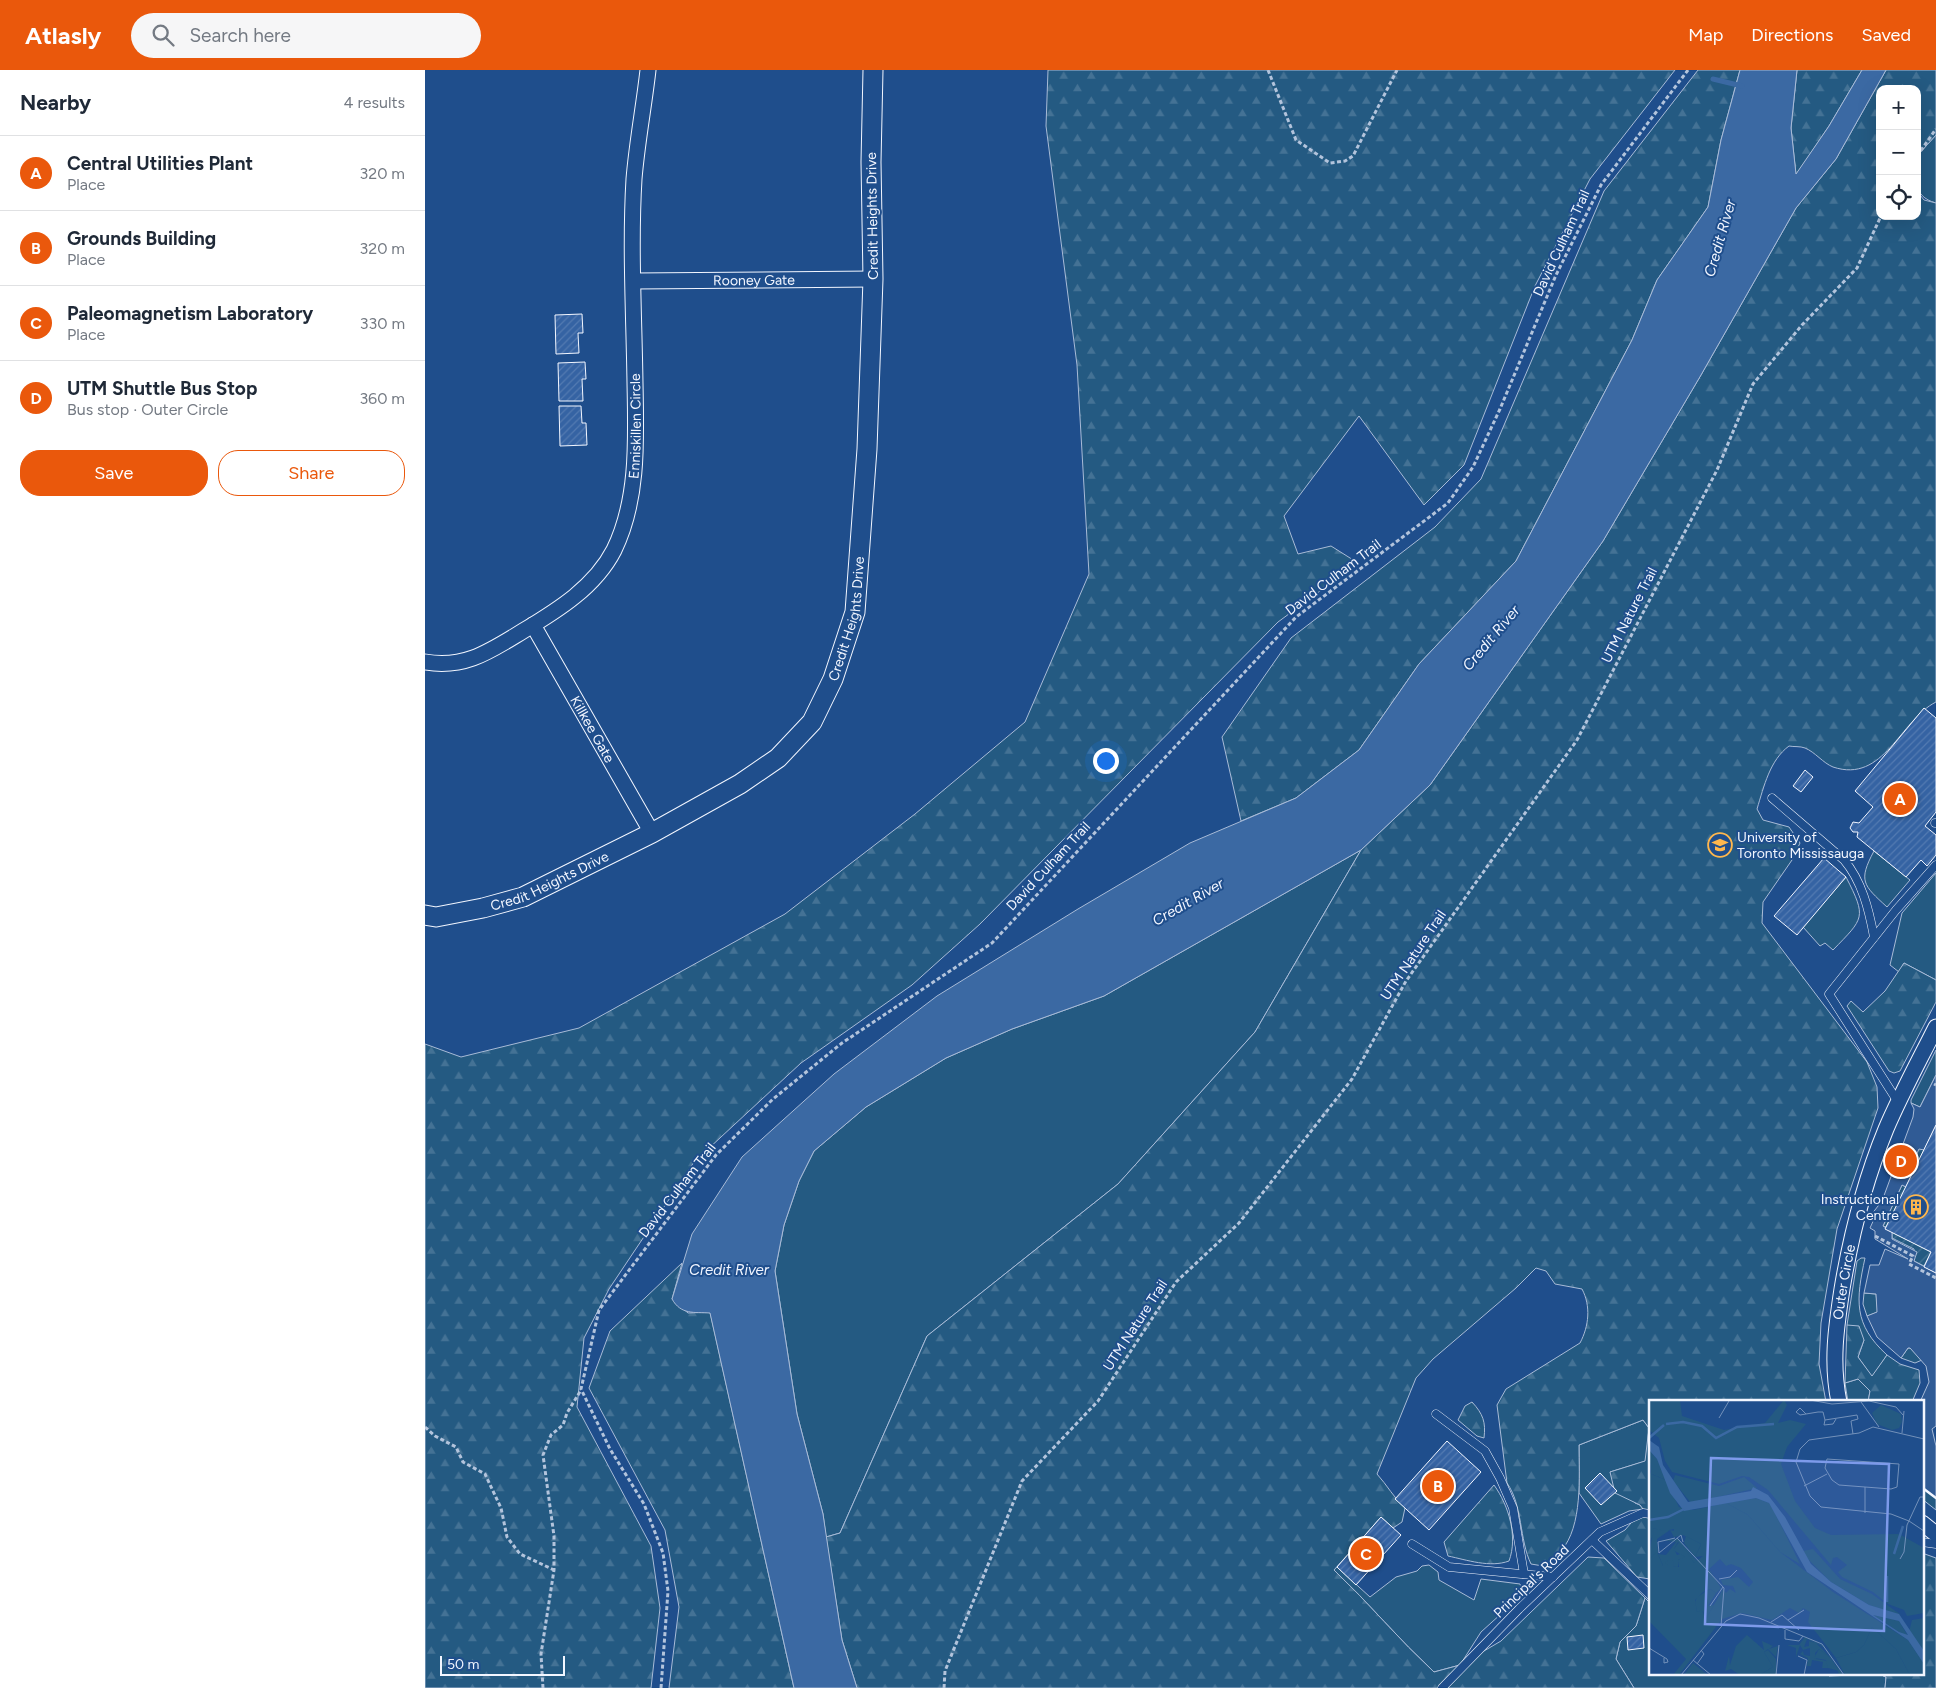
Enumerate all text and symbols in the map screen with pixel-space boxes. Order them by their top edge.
search box [131,13,481,58]
text: Atlasly [25,21,101,50]
icon: search [149,21,177,49]
text: Search here [189,24,291,47]
text: Map [1688,24,1723,46]
text: Directions [1751,24,1833,46]
text: Saved [1861,24,1911,46]
map controls [1876,85,1921,220]
button: + [1876,85,1921,130]
text: Nearby [20,90,91,115]
text: 4 results [344,93,405,112]
button: − [1876,130,1921,175]
text: Central Utilities Plant [67,152,253,175]
street label: Credit Heights Drive [863,152,882,280]
text: A [30,164,42,183]
text: 320 m [360,164,405,183]
text: Place [67,175,105,194]
button: locate [1876,175,1921,220]
street label: David Culham Trail [1529,187,1594,299]
water label: Credit River [1700,196,1740,279]
text: Grounds Building [67,227,216,250]
text: B [31,239,41,258]
text: 320 m [360,239,405,258]
text: Place [67,250,105,269]
street label: Rooney Gate [713,272,795,289]
text: Paleomagnetism Laboratory [67,302,313,325]
text: C [30,314,42,333]
text: 330 m [360,314,405,333]
text: Place [67,325,105,344]
street label: Enniskillen Circle [625,373,645,480]
text: UTM Shuttle Bus Stop [67,377,257,400]
text: D [30,389,42,408]
text: 360 m [359,389,405,408]
text: Bus stop · Outer Circle [67,400,228,419]
button: Save [20,450,208,496]
button: Share [218,450,405,496]
street label: David Culham Trail [1282,536,1385,619]
street label: Credit Heights Drive [825,555,868,683]
street label: UTM Nature Trail [1598,565,1661,666]
water label: Credit River [1458,601,1524,674]
street label: Killkee Gate [566,693,618,766]
your location [1093,748,1119,774]
pin: A [1884,780,1916,818]
street label: David Culham Trail [1003,818,1094,914]
place label: University of Toronto Mississauga [1737,829,1864,862]
school or university icon: University of Toronto Mississauga [1707,832,1733,858]
street label: Credit Heights Drive [489,848,612,915]
water label: Credit River [1149,874,1228,930]
street label: UTM Nature Trail [1377,907,1450,1004]
street label: David Culham Trail [635,1140,720,1241]
pin: D [1885,1142,1917,1180]
place label: Instructional Centre [1821,1191,1899,1224]
building icon: Instructional Centre [1903,1194,1929,1220]
street label: Outer Circle [1830,1242,1859,1321]
water label: Credit River [689,1261,770,1279]
street label: UTM Nature Trail [1100,1277,1171,1374]
inset map [1649,1400,1923,1676]
pin: B [1422,1467,1454,1505]
pin: C [1350,1535,1382,1573]
street label: Principal's Road [1490,1541,1573,1622]
scale bar [440,1653,565,1676]
text: 50 m [447,1656,479,1673]

